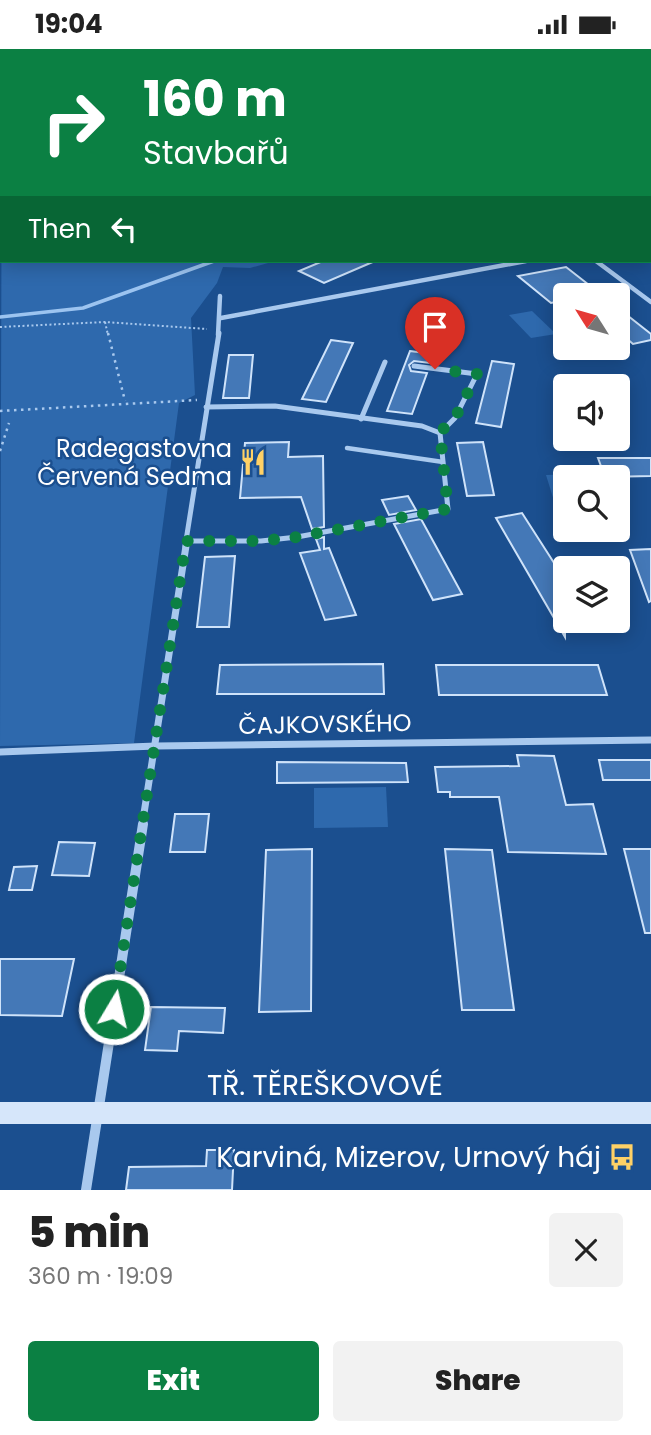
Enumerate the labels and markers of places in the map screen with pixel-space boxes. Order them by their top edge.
pin [405,297,465,369]
place label: Radegastovna Červená Sedma [37,432,232,493]
restaurant icon: Radegastovna Červená Sedma [238,447,268,477]
place label: Karviná, Mizerov, Urnový háj [216,1138,601,1177]
bus stop icon: Karviná, Mizerov, Urnový háj [607,1142,637,1172]

